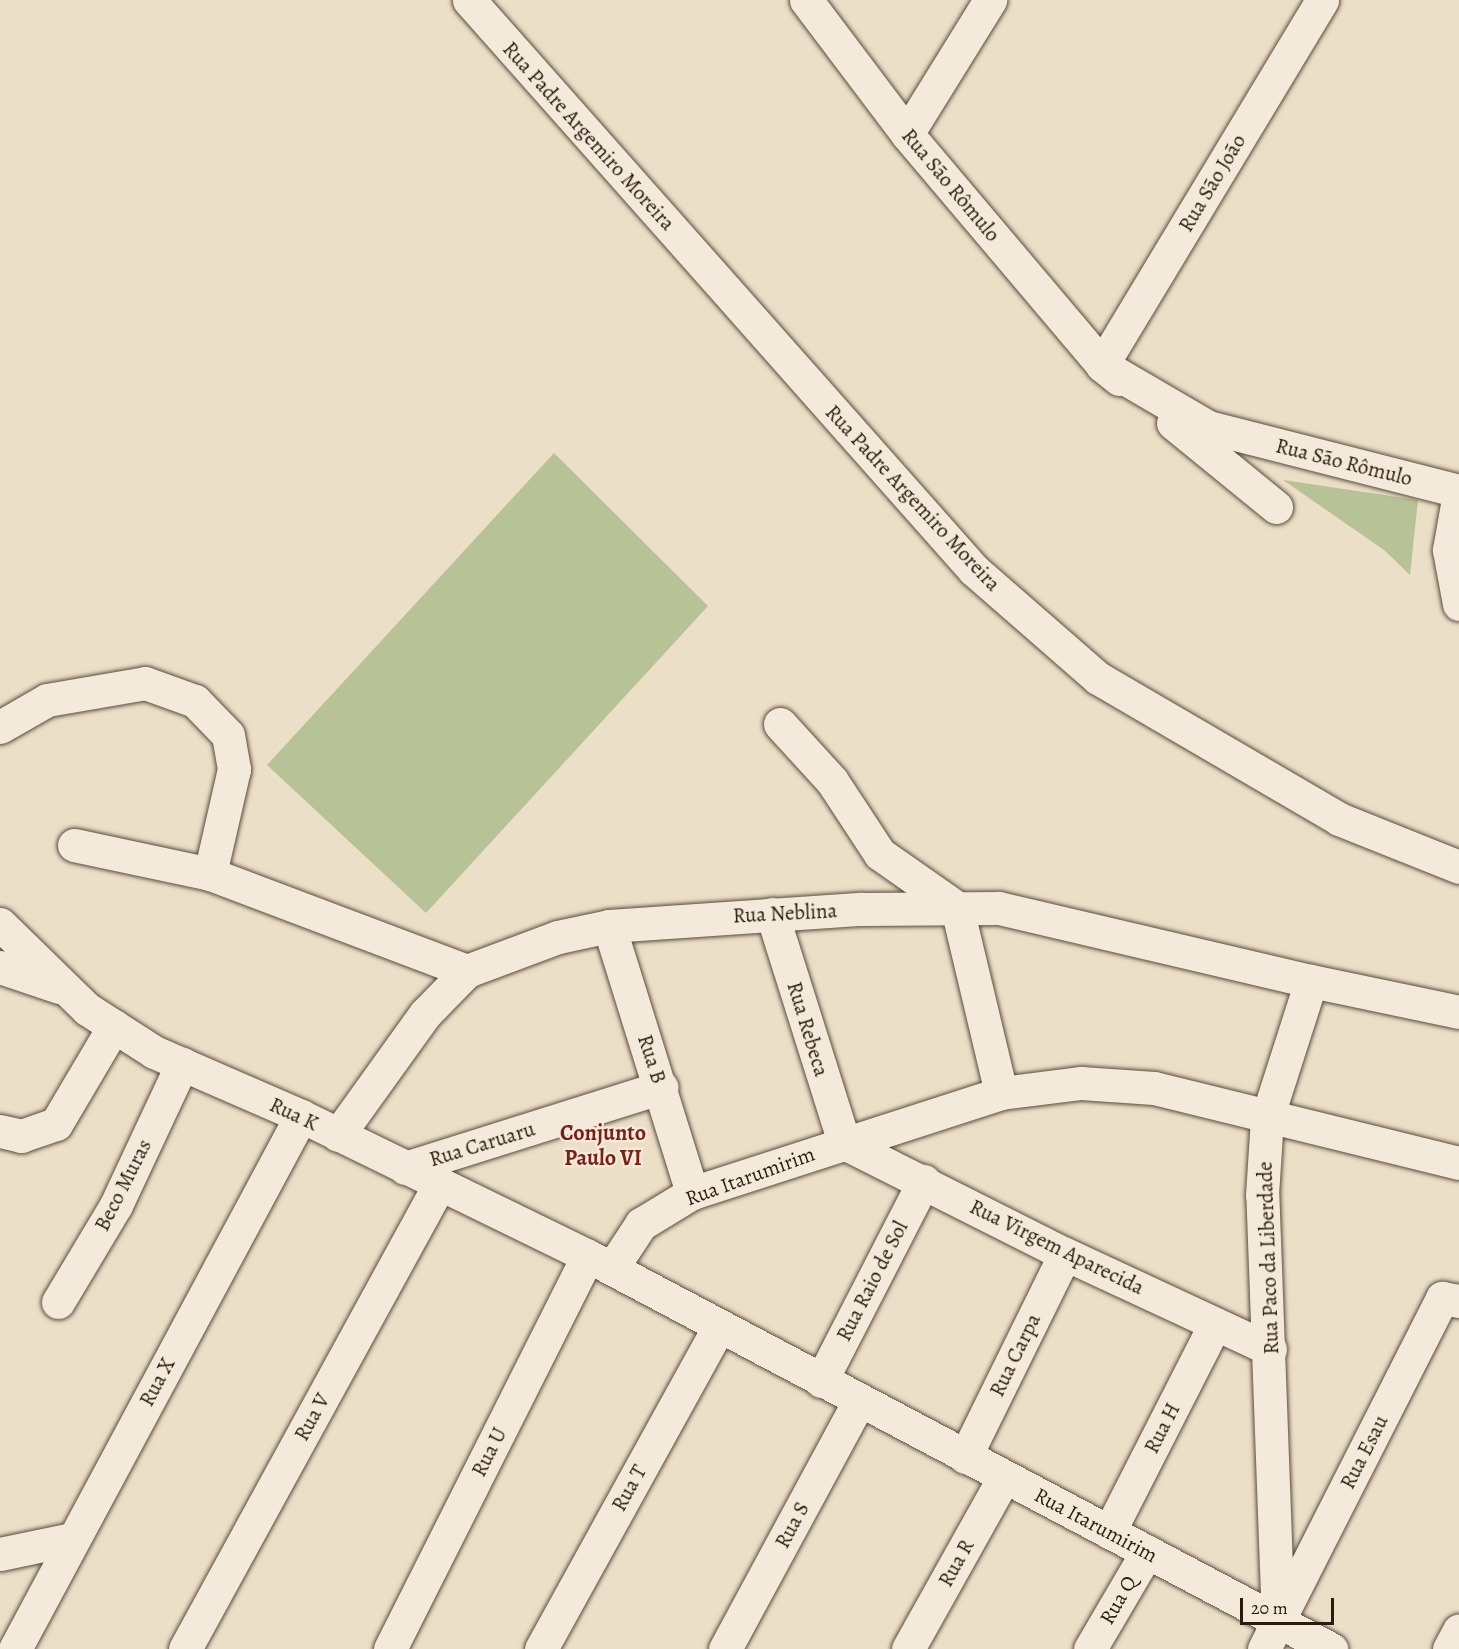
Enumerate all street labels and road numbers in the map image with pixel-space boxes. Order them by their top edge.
street label: Rua Padre Argemiro Moreira [498,36,680,236]
street label: Rua São Rômulo [896,123,1006,247]
street label: Rua São João [1173,130,1251,236]
street label: Rua Padre Argemiro Moreira [820,400,1006,596]
street label: Rua São Rômulo [1273,433,1415,491]
street label: Rua Neblina [732,898,838,928]
street label: Rua Rebeca [782,979,834,1079]
street label: Rua B [632,1031,672,1087]
street label: Rua K [266,1092,322,1136]
street label: Rua Caruaru [426,1116,538,1172]
street label: Beco Muras [89,1135,157,1235]
street label: Rua Itarumirim [682,1141,818,1211]
street label: Rua Paco da Liberdade [1252,1161,1284,1355]
street label: Rua Virgem Aparecida [966,1194,1148,1300]
street label: Rua Raio de Sol [831,1217,913,1345]
street label: Rua Carpa [984,1309,1046,1401]
street label: Rua X [134,1353,180,1411]
street label: Rua V [289,1389,335,1445]
street label: Rua H [1139,1399,1185,1457]
street label: Rua Esau [1335,1411,1393,1493]
street label: Rua U [466,1423,512,1481]
street label: Rua T [606,1460,652,1516]
street label: Rua Itarumirim [1030,1482,1162,1568]
street label: Rua S [769,1498,815,1552]
street label: Rua R [933,1535,979,1591]
street label: Rua Q [1094,1571,1142,1629]

